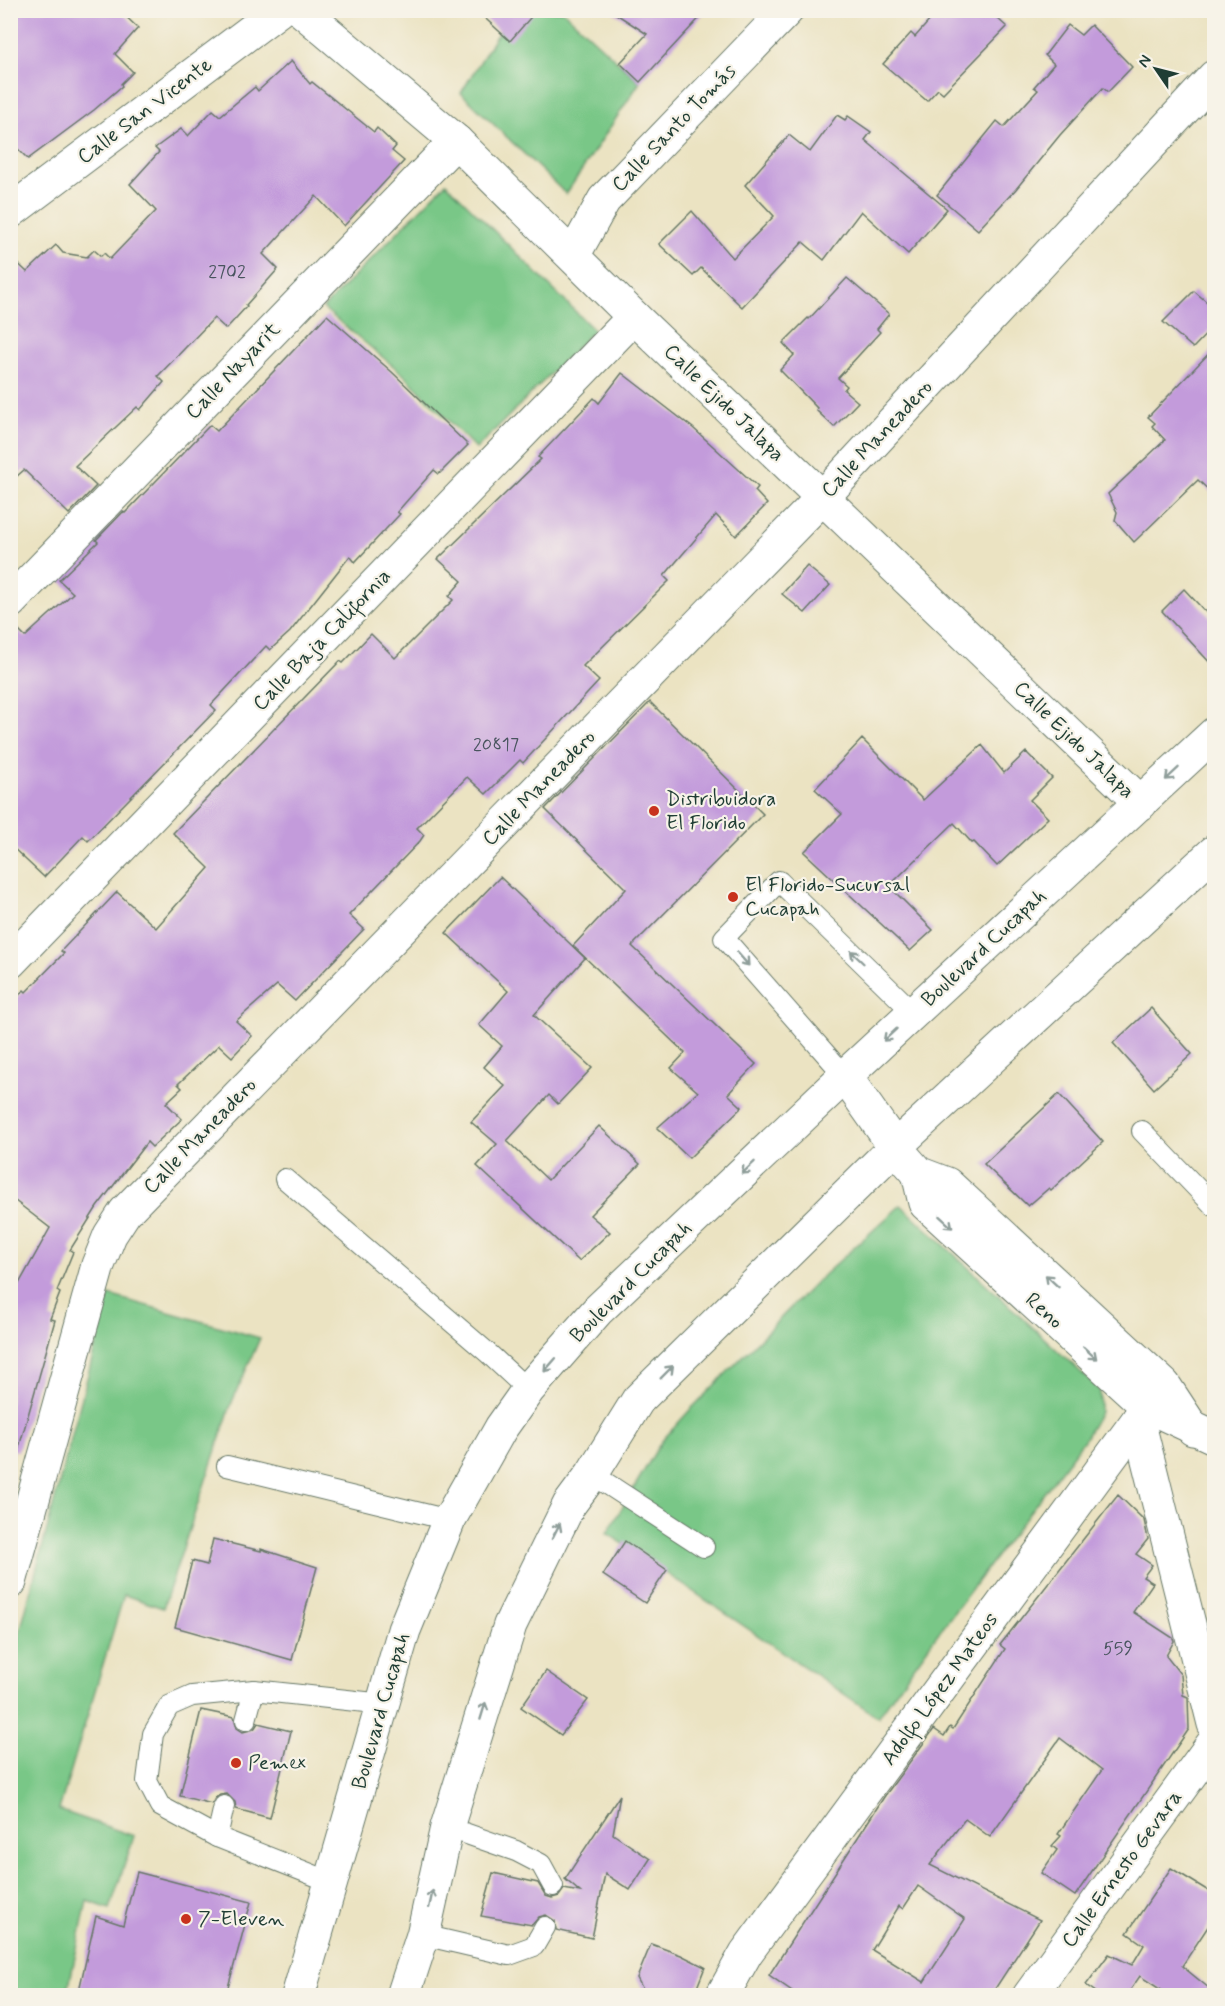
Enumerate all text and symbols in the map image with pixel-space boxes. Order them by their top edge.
north arrow [1126,39,1186,99]
street label: Calle San Vicente [72,51,218,171]
text: N [1133,51,1157,72]
street label: Calle Santo Tomás [606,58,742,198]
house number: 2702 [208,260,246,284]
street label: Calle Nayarit [179,316,287,426]
street label: Calle Ejido Jalapa [657,338,791,468]
street label: Calle Maneadero [815,374,939,504]
street label: Calle Baja California [247,563,399,719]
street label: Calle Ejido Jalapa [1007,675,1141,805]
street label: Calle Maneadero [476,724,602,852]
house number: 20817 [473,733,519,757]
one-way arrow [1164,767,1179,781]
place label: Distribuidora El Florido [666,785,776,837]
marker: Distribuidora El Florido [647,804,661,818]
place label: El Florido-Sucursal Cucapah [745,871,910,923]
street label: Boulevard Cucapah [915,883,1053,1013]
marker: El Florido-Sucursal Cucapah [726,890,740,904]
one-way arrow [850,950,865,965]
one-way arrow [736,951,750,966]
one-way arrow [883,1028,898,1042]
street label: Calle Maneadero [137,1072,263,1200]
one-way arrow [740,1161,755,1176]
street label: Boulevard Cucapah [564,1215,698,1349]
one-way arrow [938,1215,953,1229]
one-way arrow [1045,1274,1060,1288]
street label: Reno [1019,1286,1069,1336]
one-way arrow [1082,1346,1097,1361]
one-way arrow [543,1357,557,1372]
one-way arrow [659,1365,674,1379]
one-way arrow [551,1523,562,1541]
street label: Adolfo López Mateos [875,1607,1007,1772]
street label: Boulevard Cucapah [345,1629,417,1793]
house number: 559 [1103,1637,1133,1661]
one-way arrow [478,1702,489,1721]
place label: Pemex [248,1749,306,1777]
marker: Pemex [229,1756,243,1770]
street label: Calle Ernesto Gevara [1055,1784,1189,1954]
one-way arrow [426,1890,437,1909]
place label: 7-Eleven [198,1905,285,1933]
marker: 7-Eleven [179,1912,193,1926]

